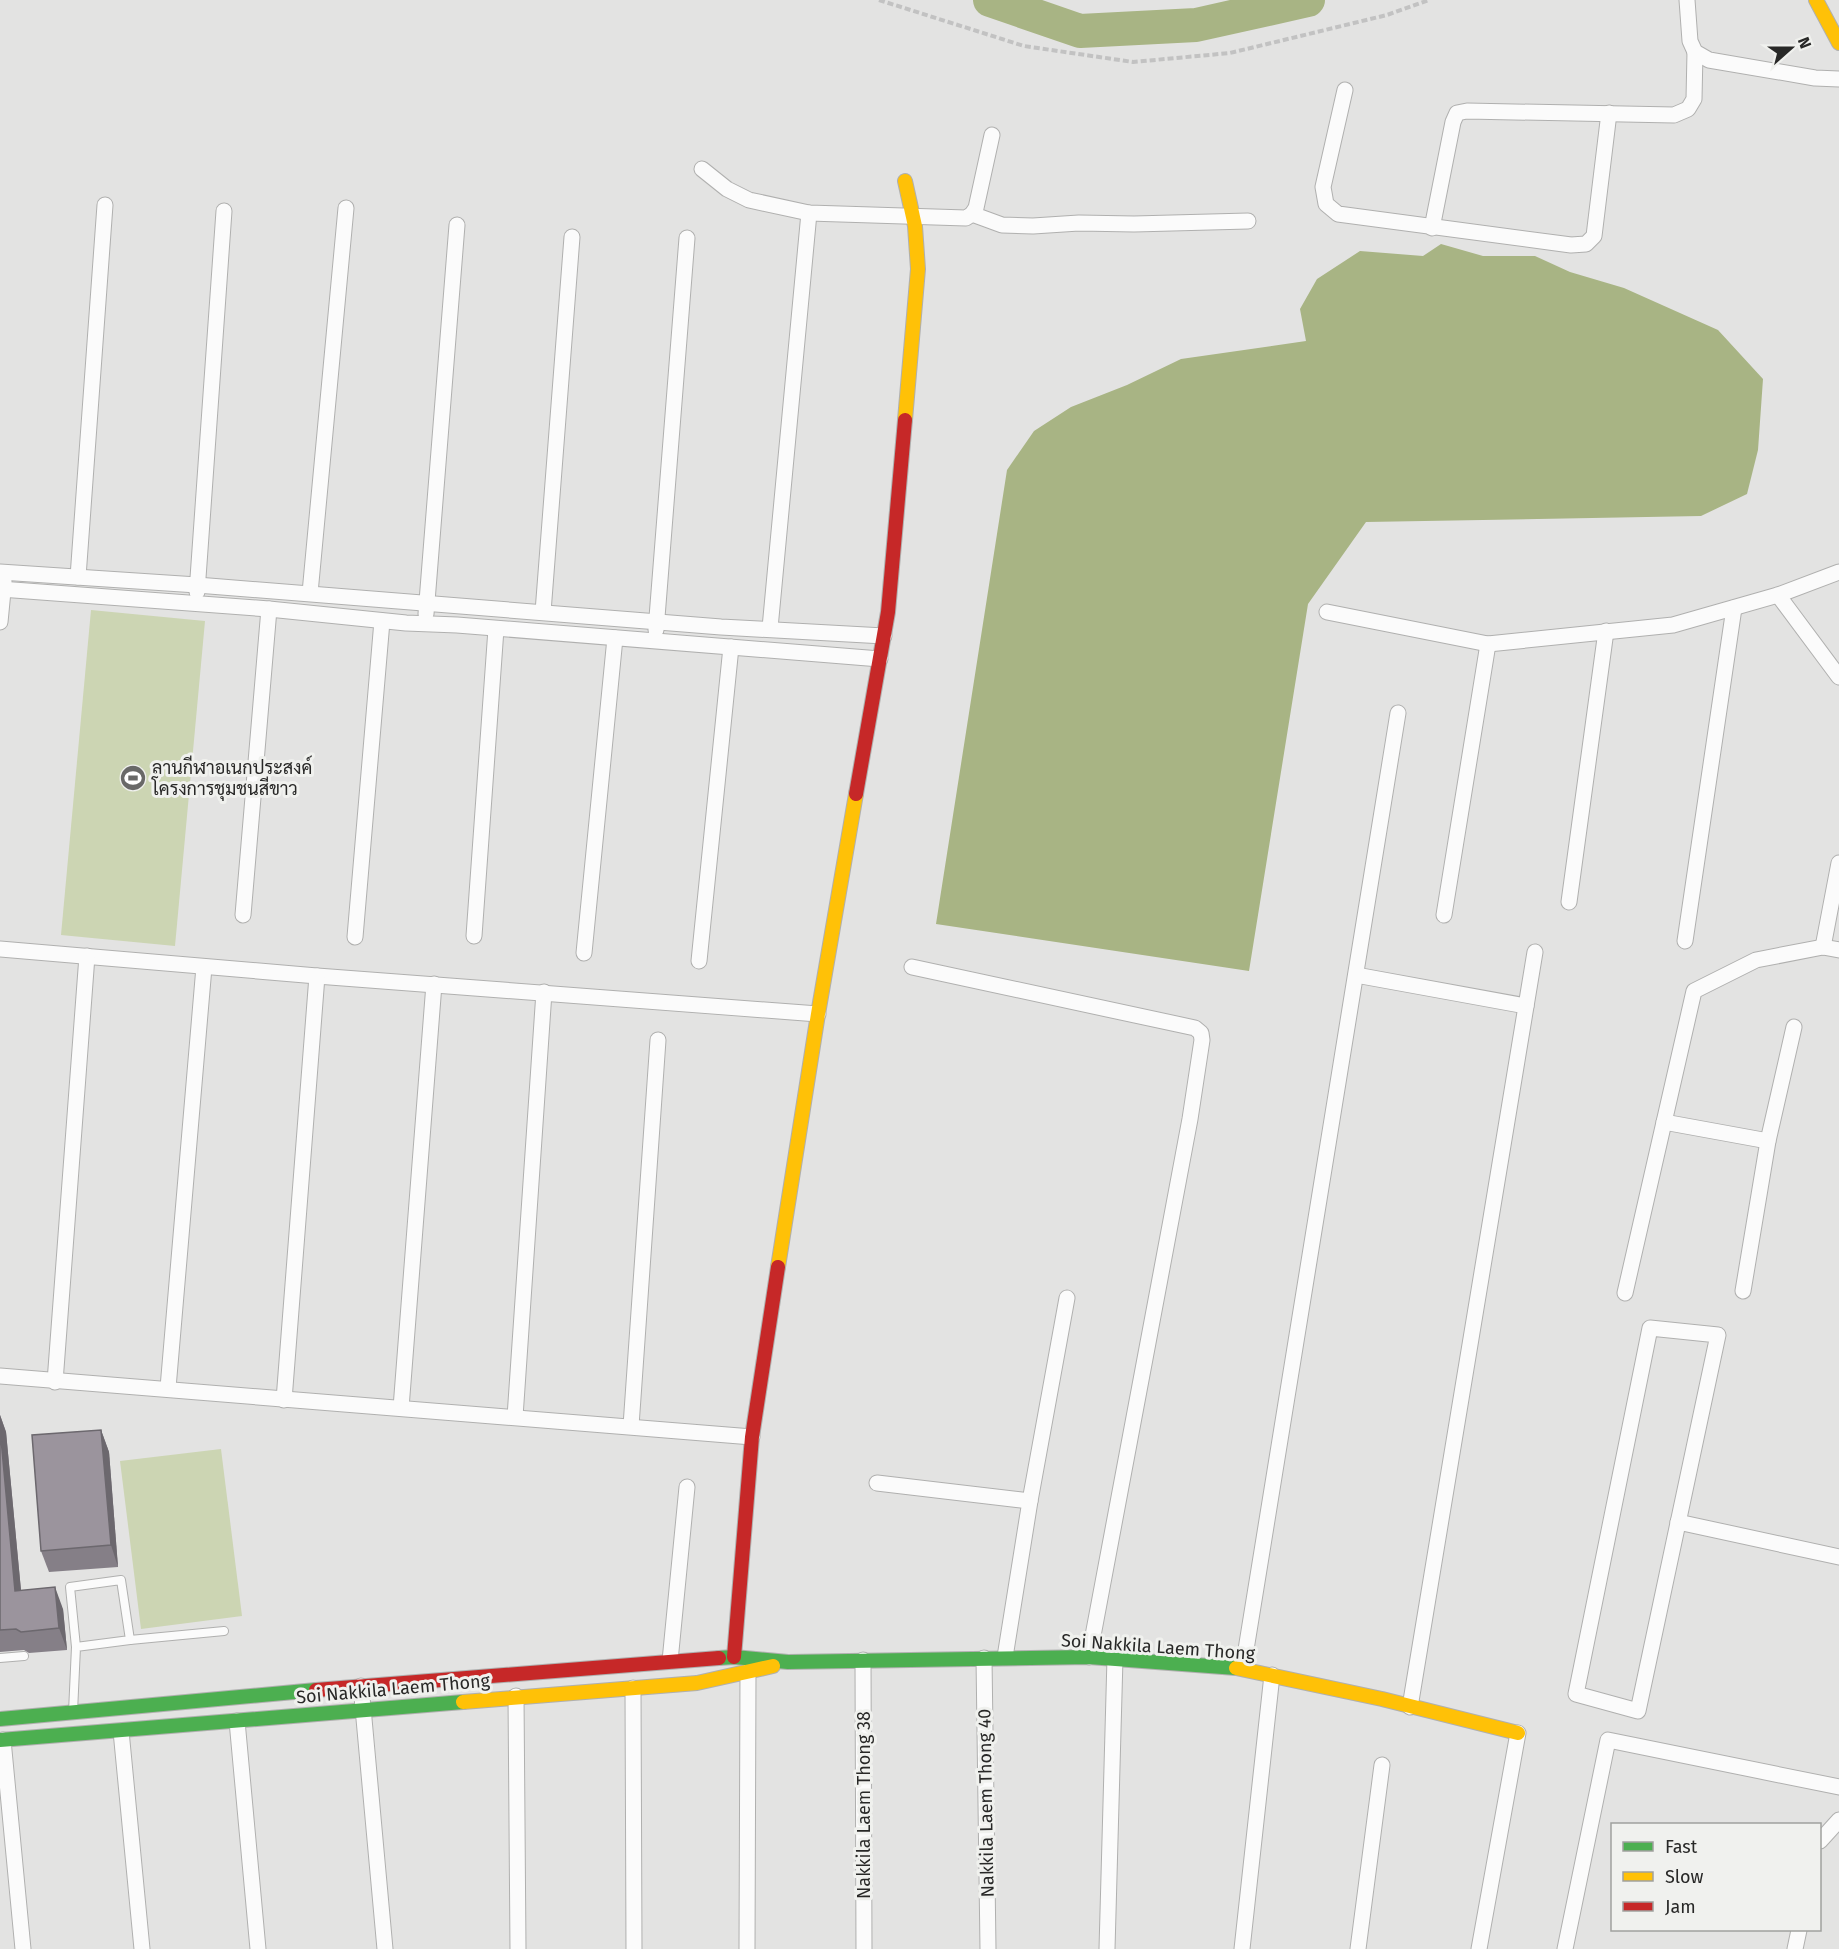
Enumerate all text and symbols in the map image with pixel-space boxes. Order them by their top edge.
north arrow [1761,18,1821,78]
text: N [1794,34,1815,51]
place label: ลานกีฬาอเนกประสงค์ โครงการชุมชนสีขาว [151,755,312,801]
sports icon: ลานกีฬาอเนกประสงค์ โครงการชุมชนสีขาว [118,763,148,793]
street label: Soi Nakkila Laem Thong [1060,1629,1256,1665]
street label: Soi Nakkila Laem Thong [295,1670,491,1708]
street label: Nakkila Laem Thong 40 [973,1709,999,1897]
street label: Nakkila Laem Thong 38 [853,1711,875,1899]
legend [1611,1823,1821,1931]
text: Fast [1665,1836,1698,1858]
text: Slow [1665,1866,1704,1888]
text: Jam [1665,1896,1696,1918]

